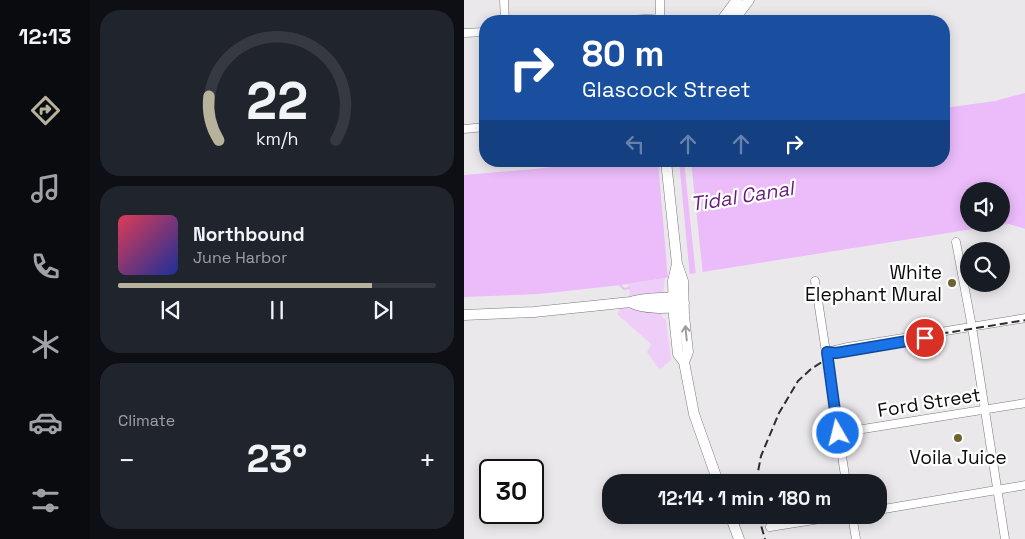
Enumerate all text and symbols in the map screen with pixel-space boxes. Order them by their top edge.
text: 12:13 [19,22,71,50]
text: 80 m [582,32,664,76]
icon: right [499,35,564,100]
text: 22 [246,68,308,134]
text: Glascock Street [582,75,751,103]
icon: directions [28,93,63,128]
text: km/h [256,127,298,150]
icon: left [621,130,649,158]
icon: ahead [674,130,702,158]
icon: ahead [727,130,755,158]
icon: right [780,130,808,158]
icon: music [28,171,63,206]
water label: Tidal Canal [689,175,797,217]
map controls [960,182,1010,292]
button: sound [960,182,1010,232]
text: Northbound [193,222,305,247]
button: search [960,242,1010,292]
text: June Harbor [193,247,287,268]
icon: phone [28,249,63,284]
place label: White Elephant Mural [805,260,942,307]
marker: White Elephant Mural [946,277,958,289]
icon: previous [157,296,185,324]
icon: pause [263,296,291,324]
icon: next [369,296,397,324]
pin [904,317,946,359]
icon: arrive [911,324,939,352]
one-way arrow [681,325,691,341]
icon: climate [28,327,63,362]
street label: Ford Street [876,382,982,423]
icon: car [28,405,63,440]
position arrow [811,406,863,458]
text: Climate [118,410,175,431]
marker: Voila Juice [952,432,964,444]
text: 23° [247,435,307,483]
text: − [118,442,135,478]
text: + [419,442,436,478]
place label: Voila Juice [909,445,1007,470]
speed limit sign: 30 [479,459,544,524]
icon: filters [28,483,63,518]
text: 12:14 · 1 min · 180 m [658,486,831,511]

